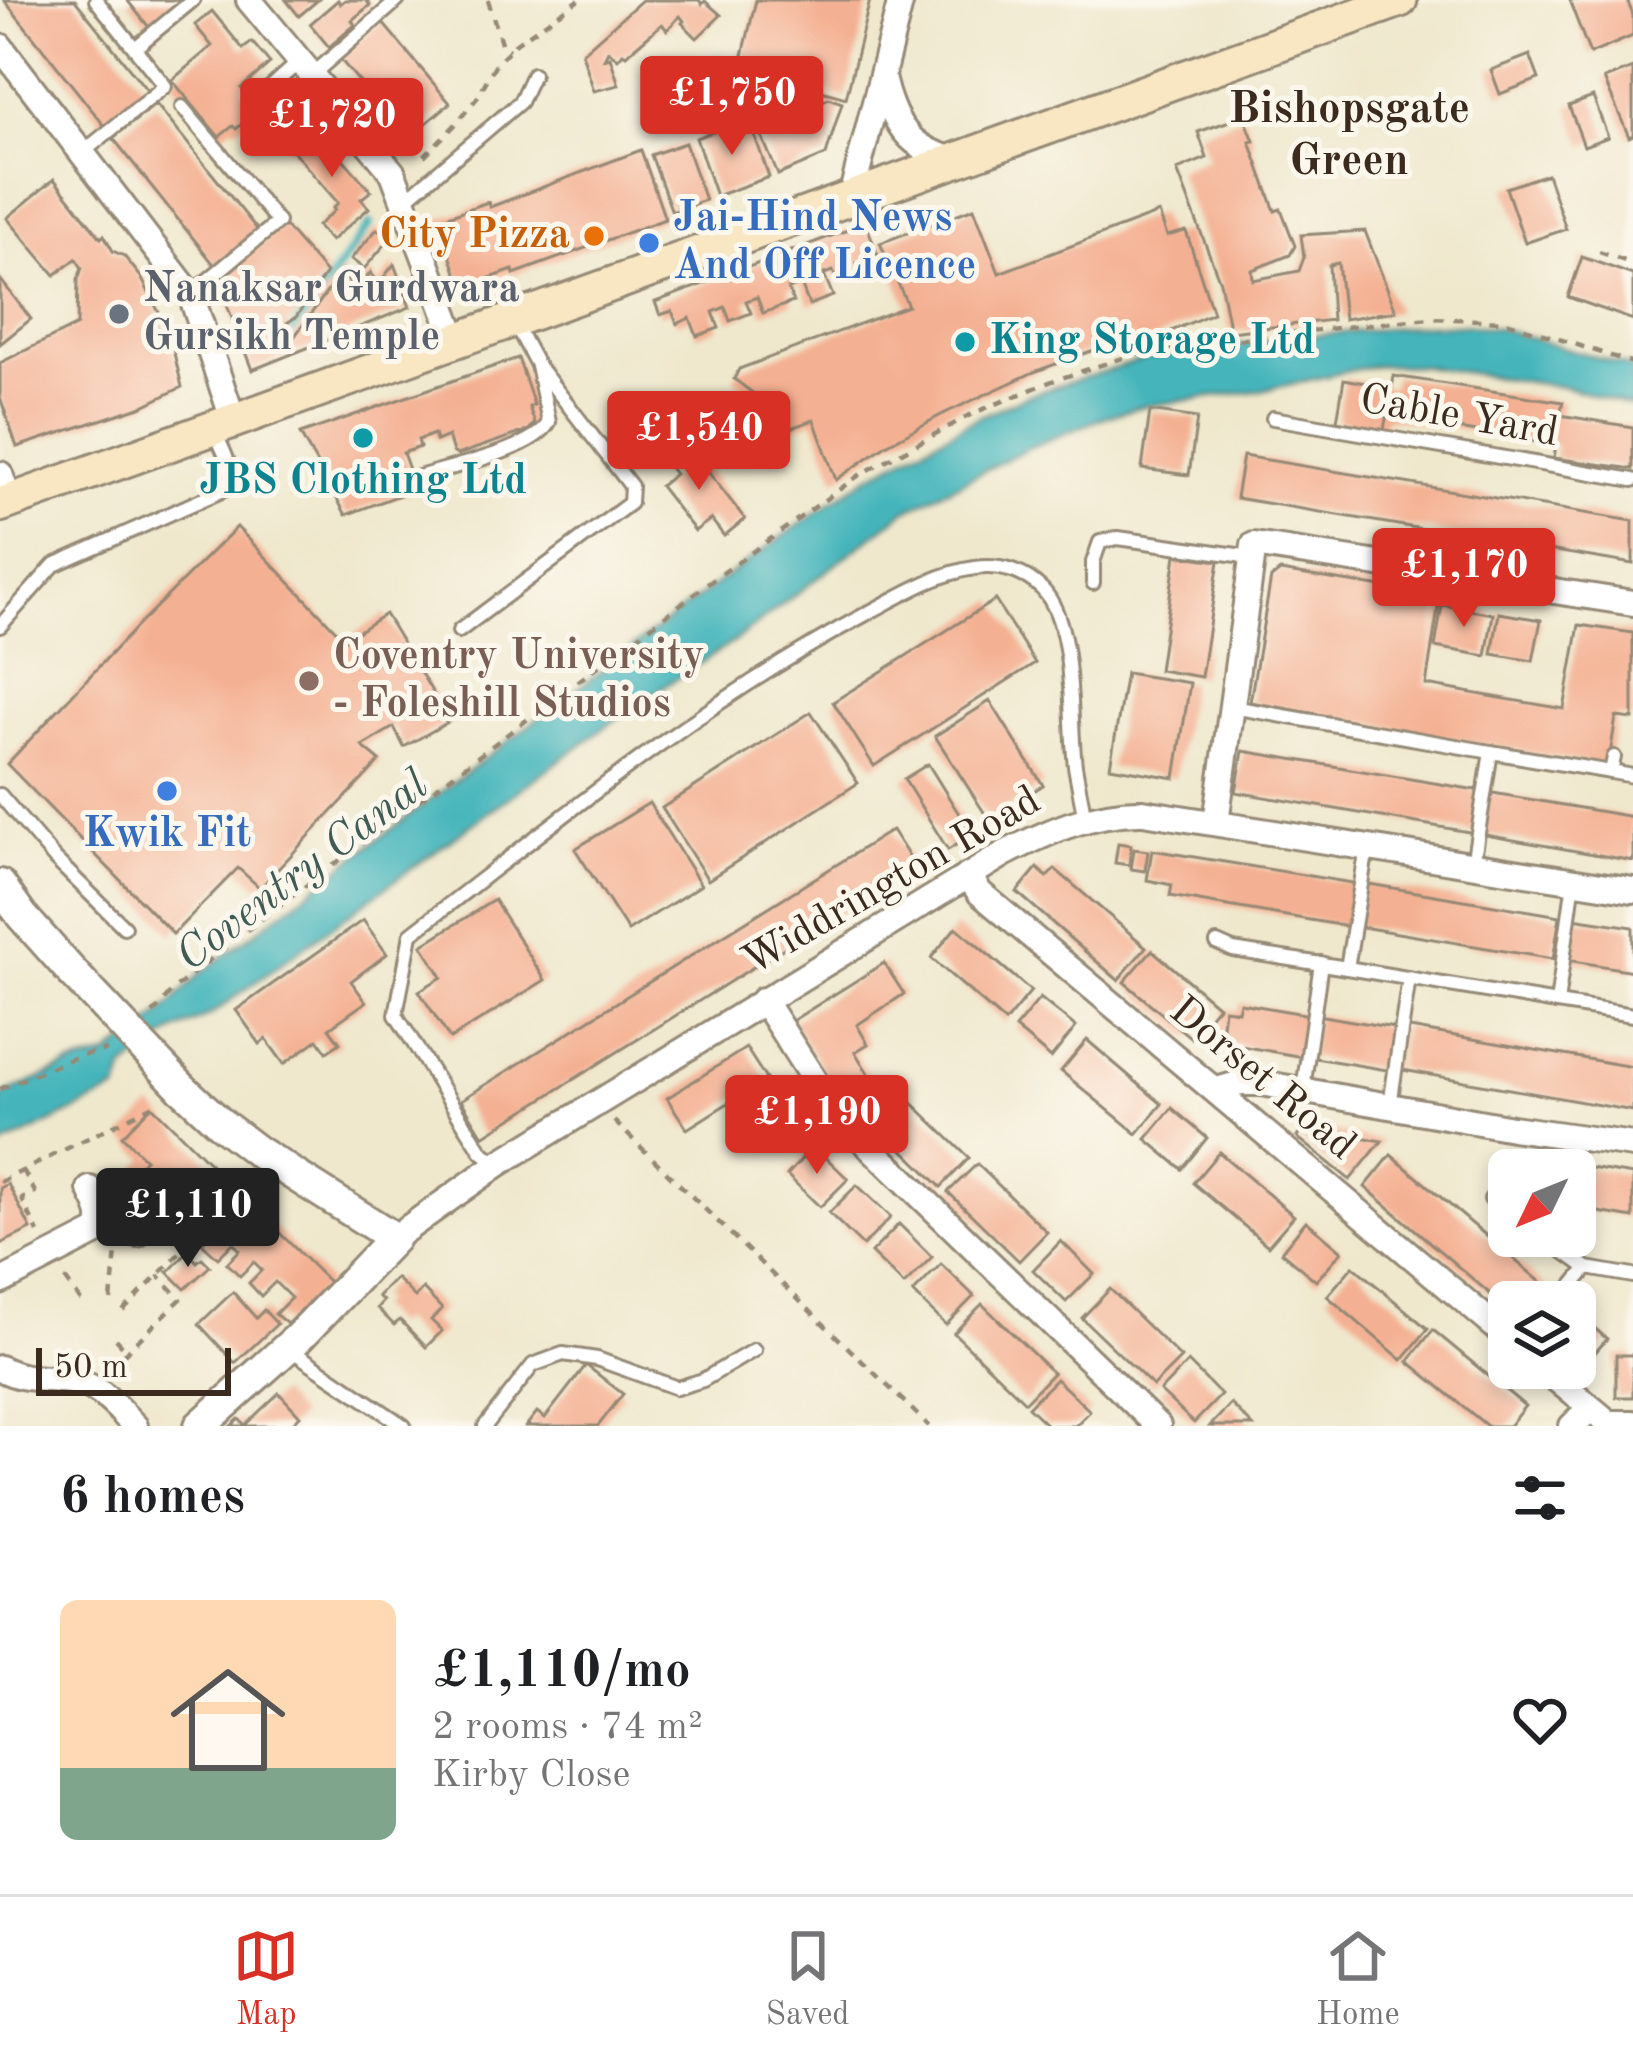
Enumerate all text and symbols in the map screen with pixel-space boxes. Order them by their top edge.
pin: £1,750 [634,56,830,158]
text: £1,750 [667,75,797,114]
pin: £1,720 [234,78,430,180]
district label: Bishopsgate Green [1228,88,1470,185]
text: £1,720 [267,97,397,136]
place label: Jai-Hind News And Off Licence [673,198,976,288]
place label: City Pizza [379,215,570,257]
marker: City Pizza [581,223,607,249]
marker: Jai-Hind News And Off Licence [636,230,662,256]
place label: Nanaksar Gurdwara Gursikh Temple [143,269,520,359]
marker: Nanaksar Gurdwara Gursikh Temple [106,301,132,327]
place label: King Storage Ltd [989,321,1315,363]
marker: King Storage Ltd [952,329,978,355]
street label: Cable Yard [1357,379,1561,455]
pin: £1,540 [601,391,797,493]
text: £1,540 [634,410,764,449]
marker: JBS Clothing Ltd [350,425,376,451]
place label: JBS Clothing Ltd [199,461,527,503]
pin: £1,170 [1366,528,1562,630]
text: £1,170 [1399,547,1529,586]
place label: Coventry University - Foleshill Studios [333,636,704,726]
marker: Coventry University - Foleshill Studios [296,668,322,694]
water label: Coventry Canal [168,762,437,981]
marker: Kwik Fit [154,778,180,804]
street label: Widdrington Road [736,780,1048,984]
place label: Kwik Fit [83,814,251,856]
street label: Dorset Road [1161,990,1363,1168]
pin: £1,190 [719,1075,915,1177]
text: £1,190 [752,1094,882,1133]
north arrow [1488,1149,1596,1257]
map controls [1488,1149,1596,1389]
pin: £1,110 [90,1168,286,1270]
text: £1,110 [123,1187,253,1226]
button: layers [1488,1281,1596,1389]
scale bar [36,1342,231,1395]
text: 50 m [54,1352,128,1385]
icon: filters [1507,1465,1573,1531]
text: 6 homes [60,1473,245,1524]
text: £1,110/mo [432,1647,691,1698]
icon: home [156,1648,300,1792]
icon: heart [1507,1687,1573,1753]
text: 2 rooms · 74 m² [432,1708,703,1747]
text: Kirby Close [432,1756,630,1795]
tab: Map [233,1923,299,2036]
tab: Saved [766,1923,850,2036]
tab: Home [1316,1923,1400,2036]

